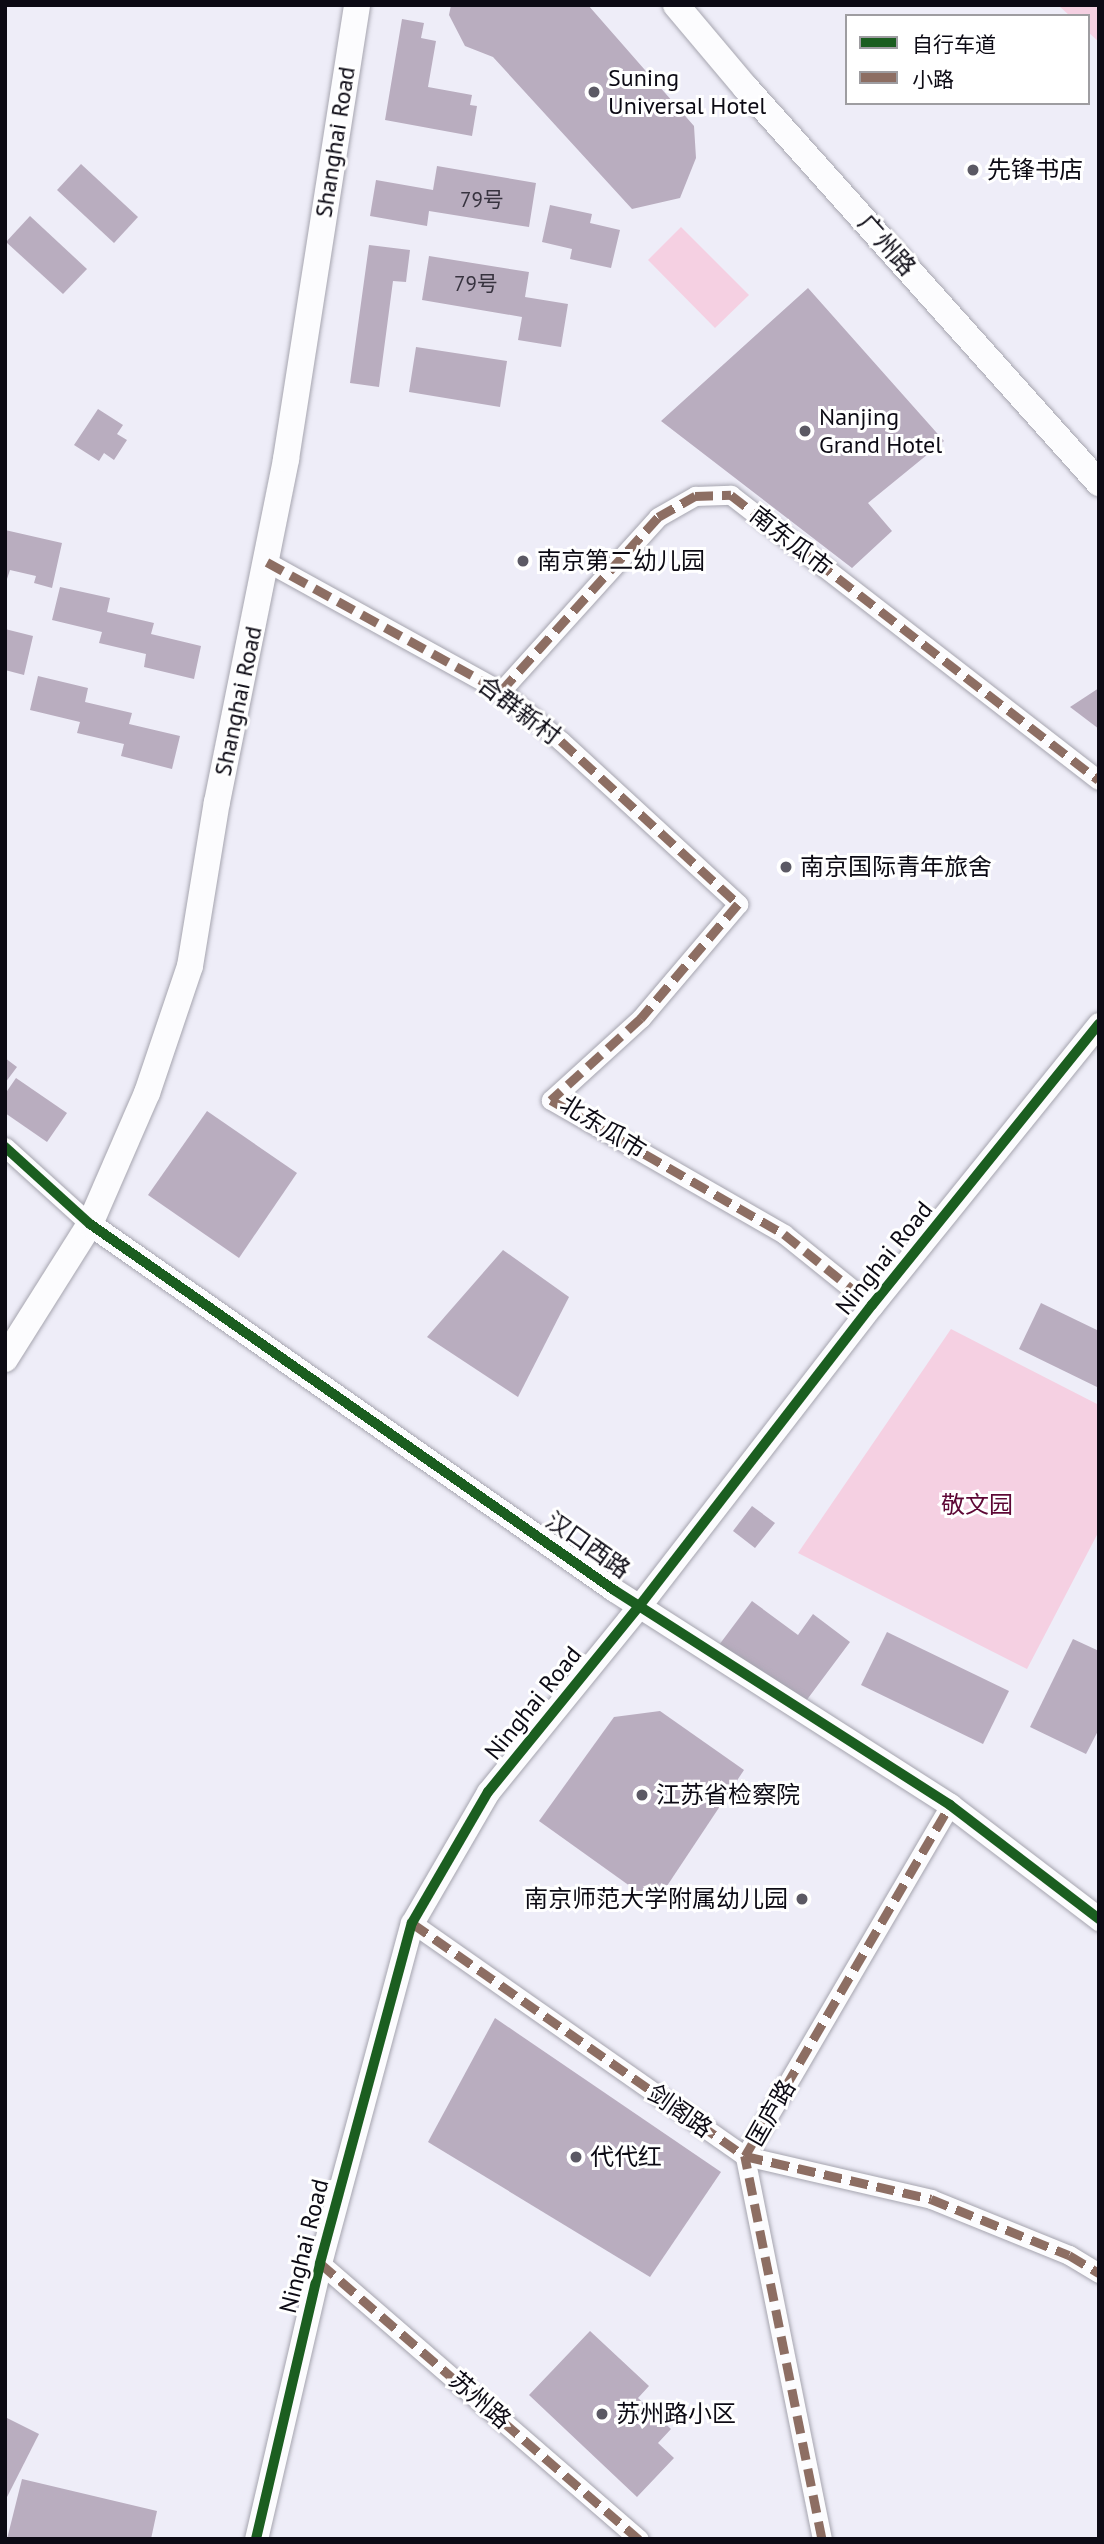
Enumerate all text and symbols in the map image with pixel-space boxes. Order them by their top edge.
legend [845,14,1090,105]
text: 自行车道 [912,31,996,58]
street label: Shanghai Road [309,64,361,220]
place label: Suning Universal Hotel [608,64,766,120]
text: 小路 [912,66,954,93]
marker: Suning Universal Hotel [586,84,602,100]
place label: 先锋书店 [987,156,1083,184]
marker: 先锋书店 [965,162,981,178]
house number: 79号 [460,187,504,213]
street label: 广州路 [852,209,922,281]
house number: 79号 [454,271,498,297]
place label: Nanjing Grand Hotel [819,403,942,459]
marker: Nanjing Grand Hotel [797,423,813,439]
street label: 南东瓜市 [744,500,838,582]
place label: 南京第二幼儿园 [537,547,705,575]
marker: 南京第二幼儿园 [515,553,531,569]
street label: Shanghai Road [208,623,268,779]
street label: 合群新村 [472,670,566,750]
place label: 南京国际青年旅舍 [800,853,992,881]
marker: 南京国际青年旅舍 [778,859,794,875]
street label: 北东瓜市 [555,1089,651,1165]
street label: Ninghai Road [830,1196,938,1320]
park label: 敬文园 [941,1491,1013,1519]
street label: 汉口西路 [540,1506,636,1584]
street label: Ninghai Road [479,1641,587,1765]
place label: 江苏省检察院 [656,1781,800,1809]
marker: 江苏省检察院 [634,1787,650,1803]
place label: 南京师范大学附属幼儿园 [524,1885,788,1913]
marker: 南京师范大学附属幼儿园 [794,1891,810,1907]
street label: 匡庐路 [741,2075,801,2151]
street label: 剑阁路 [642,2079,718,2143]
place label: 代代红 [590,2143,662,2171]
marker: 代代红 [568,2149,584,2165]
street label: Ninghai Road [273,2176,335,2316]
street label: 苏州路 [443,2366,517,2434]
place label: 苏州路小区 [616,2400,736,2428]
marker: 苏州路小区 [594,2406,610,2422]

